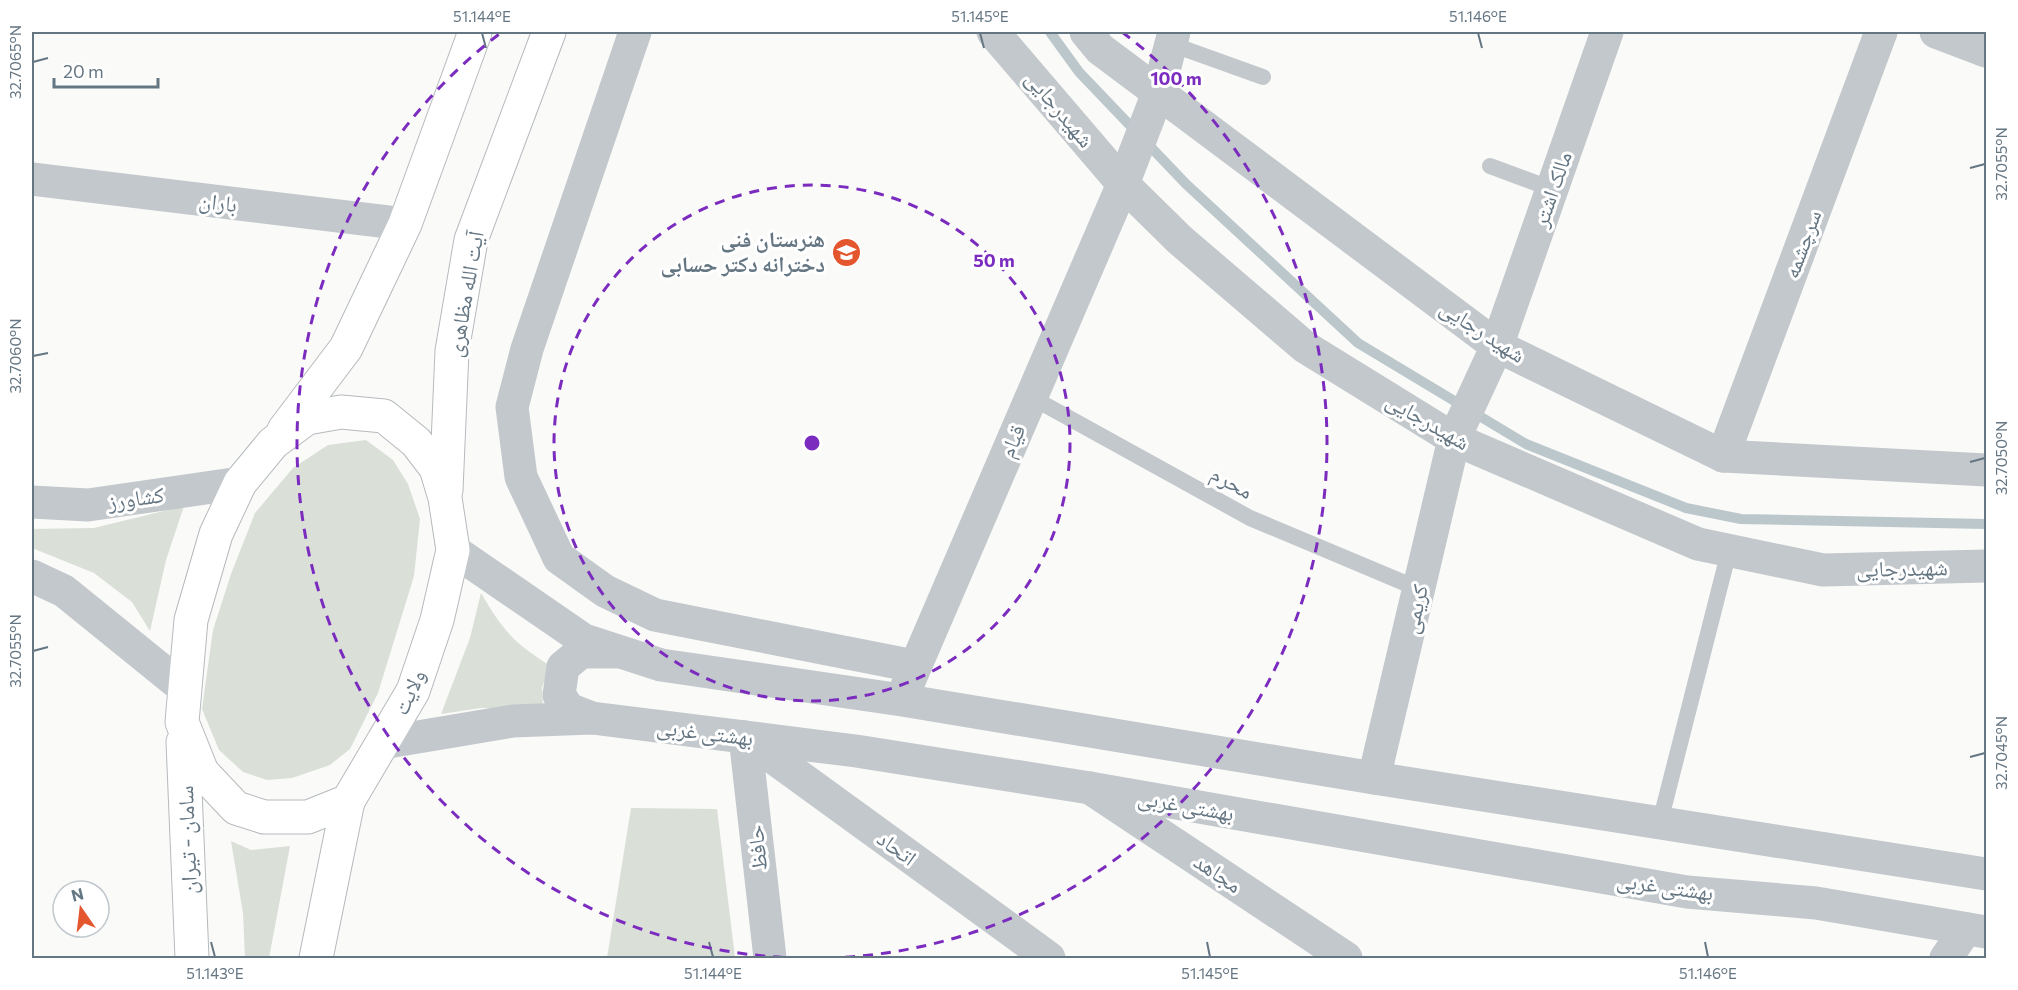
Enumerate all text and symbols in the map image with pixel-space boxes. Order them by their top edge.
text: 51.144°E [453,7,511,25]
text: 51.145°E [951,7,1009,25]
text: 51.146°E [1449,7,1507,25]
text: 32.7065°N [6,25,24,99]
scale bar [54,51,158,89]
text: 20 m [63,60,104,82]
street label: شهیدرجایی [1020,65,1100,153]
text: 100 m [1150,67,1202,89]
text: 32.7055°N [1992,127,2010,201]
street label: مالک اشتر [1526,148,1577,231]
street label: باران [197,186,239,218]
street label: سرچشمه [1777,206,1827,282]
place label: هنرستان فنی دخترانه دکتر حسابی [660,225,825,278]
street label: آیت الله مظاهری [440,228,490,359]
school or university icon: هنرستان فنی دخترانه دکتر حسابی [830,236,862,268]
text: 50 m [973,249,1015,271]
street label: شهید رجایی [1435,293,1531,369]
text: 32.7060°N [6,318,24,394]
street label: شهیدرجایی [1381,386,1475,456]
street label: قیام [993,420,1032,462]
text: 32.7050°N [1992,421,2010,495]
centre of rings [802,433,822,453]
street label: محرم [1205,459,1258,506]
street label: کشاورز [105,480,166,515]
street label: شهیدرجایی [1856,553,1948,583]
street label: کریمی [1396,582,1434,636]
text: 32.7055°N [6,614,24,688]
street label: ولایت [386,665,431,719]
street label: بهشتی غربی [655,712,755,752]
text: 32.7045°N [1992,716,2010,790]
street label: بهشتی غربی [1136,783,1236,827]
street label: سامان - تیران [171,785,203,895]
street label: حافظ [741,824,772,872]
street label: اتحاد [872,824,922,871]
street label: مجاهد [1189,847,1247,898]
street label: بهشتی غربی [1615,865,1715,907]
north arrow [51,879,111,939]
text: N [69,883,85,905]
text: 51.143°E [186,964,244,982]
text: 51.144°E [684,964,742,982]
text: 51.145°E [1181,964,1239,982]
text: 51.146°E [1679,964,1737,982]

